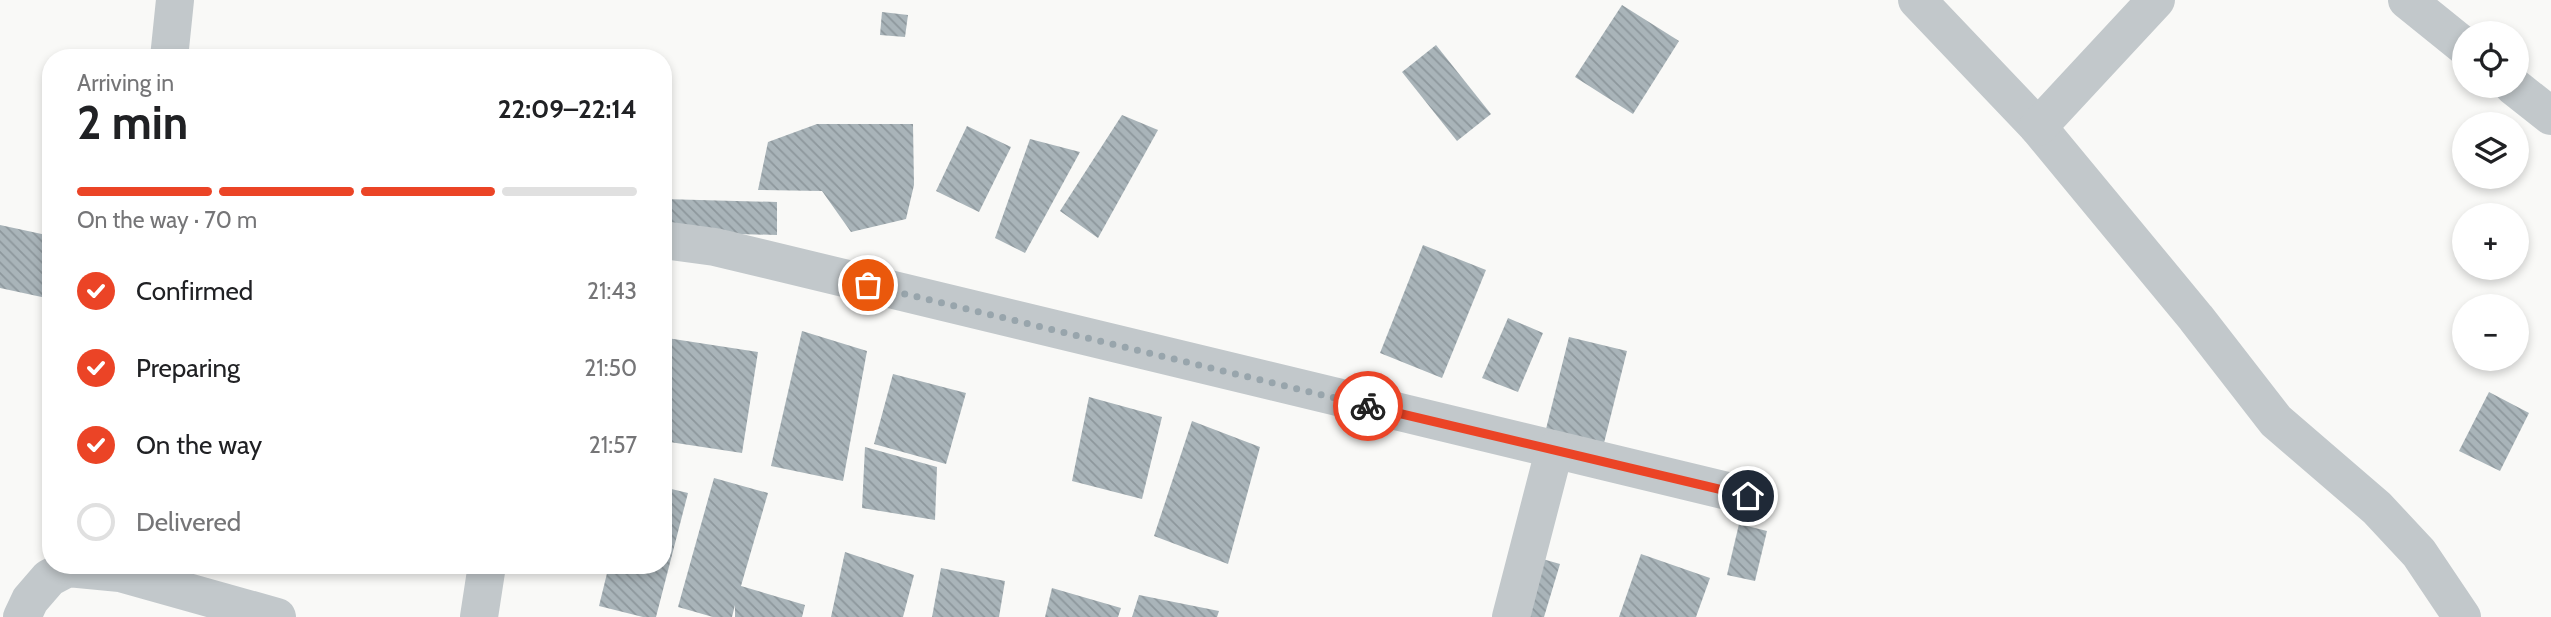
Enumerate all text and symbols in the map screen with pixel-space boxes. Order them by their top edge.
map controls [2452,21,2529,371]
button: locate [2452,21,2529,98]
text: Arriving in [77,69,174,97]
text: 22:09–22:14 [498,93,637,125]
text: 2 min [77,95,188,151]
button: layers [2452,112,2529,189]
button: + [2452,203,2529,280]
text: On the way · 70 m [77,206,257,234]
pin [838,255,898,315]
icon: bag [849,266,887,304]
icon: check [77,272,115,310]
text: Confirmed [136,275,253,307]
text: 21:43 [587,277,637,305]
button: − [2452,294,2529,371]
icon: check [77,349,115,387]
text: Preparing [136,352,240,384]
text: 21:50 [584,354,637,382]
courier [1333,371,1403,441]
icon: bike [1349,387,1387,425]
icon: check [77,426,115,464]
text: On the way [136,429,262,461]
text: 21:57 [589,431,637,459]
pin [1718,466,1778,526]
icon: home [1729,477,1767,515]
text: Delivered [136,506,241,538]

